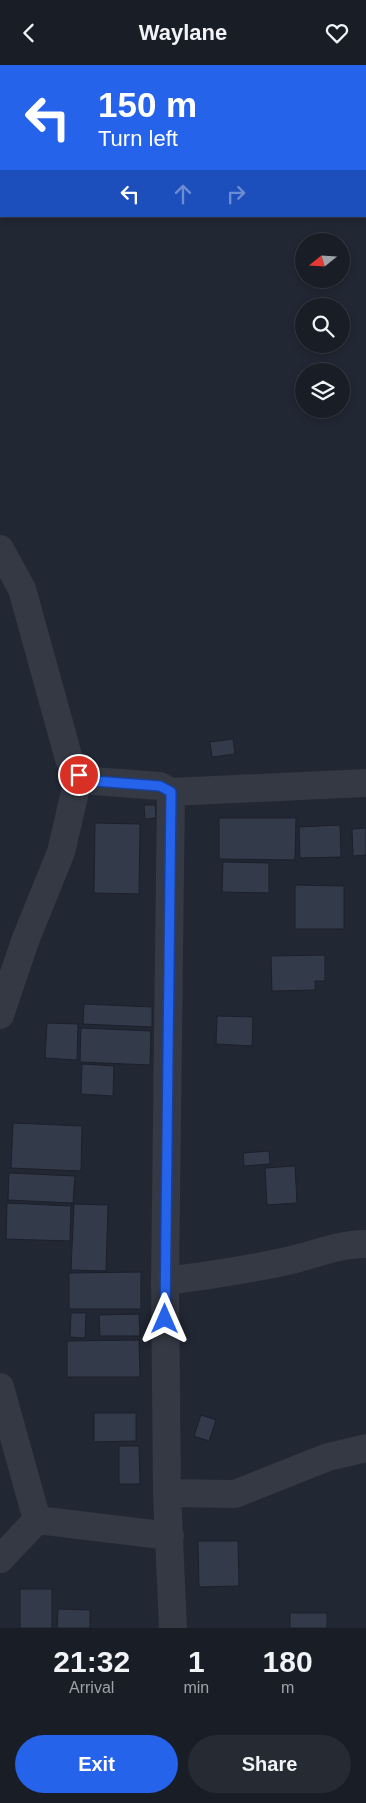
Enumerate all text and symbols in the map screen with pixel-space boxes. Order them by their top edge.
icon: back [15,19,43,47]
icon: heart [323,19,351,47]
text: Waylane [139,20,227,45]
icon: left [15,85,80,150]
text: 150 m [98,85,197,124]
text: Turn left [98,126,178,151]
icon: left [116,180,144,208]
icon: ahead [169,180,197,208]
icon: right [222,180,250,208]
north arrow [295,233,350,287]
map controls [295,233,350,418]
button: search [295,298,350,353]
button: layers [295,363,350,418]
pin [58,754,100,796]
icon: arrive [65,761,93,789]
position arrow [138,1292,190,1344]
text: 21:32 [53,1645,130,1678]
text: 1 [188,1645,205,1678]
text: 180 [263,1645,313,1678]
text: Arrival [69,1679,114,1696]
text: min [183,1679,209,1696]
text: m [281,1679,294,1696]
button: Exit [15,1735,178,1793]
button: Share [188,1735,351,1793]

